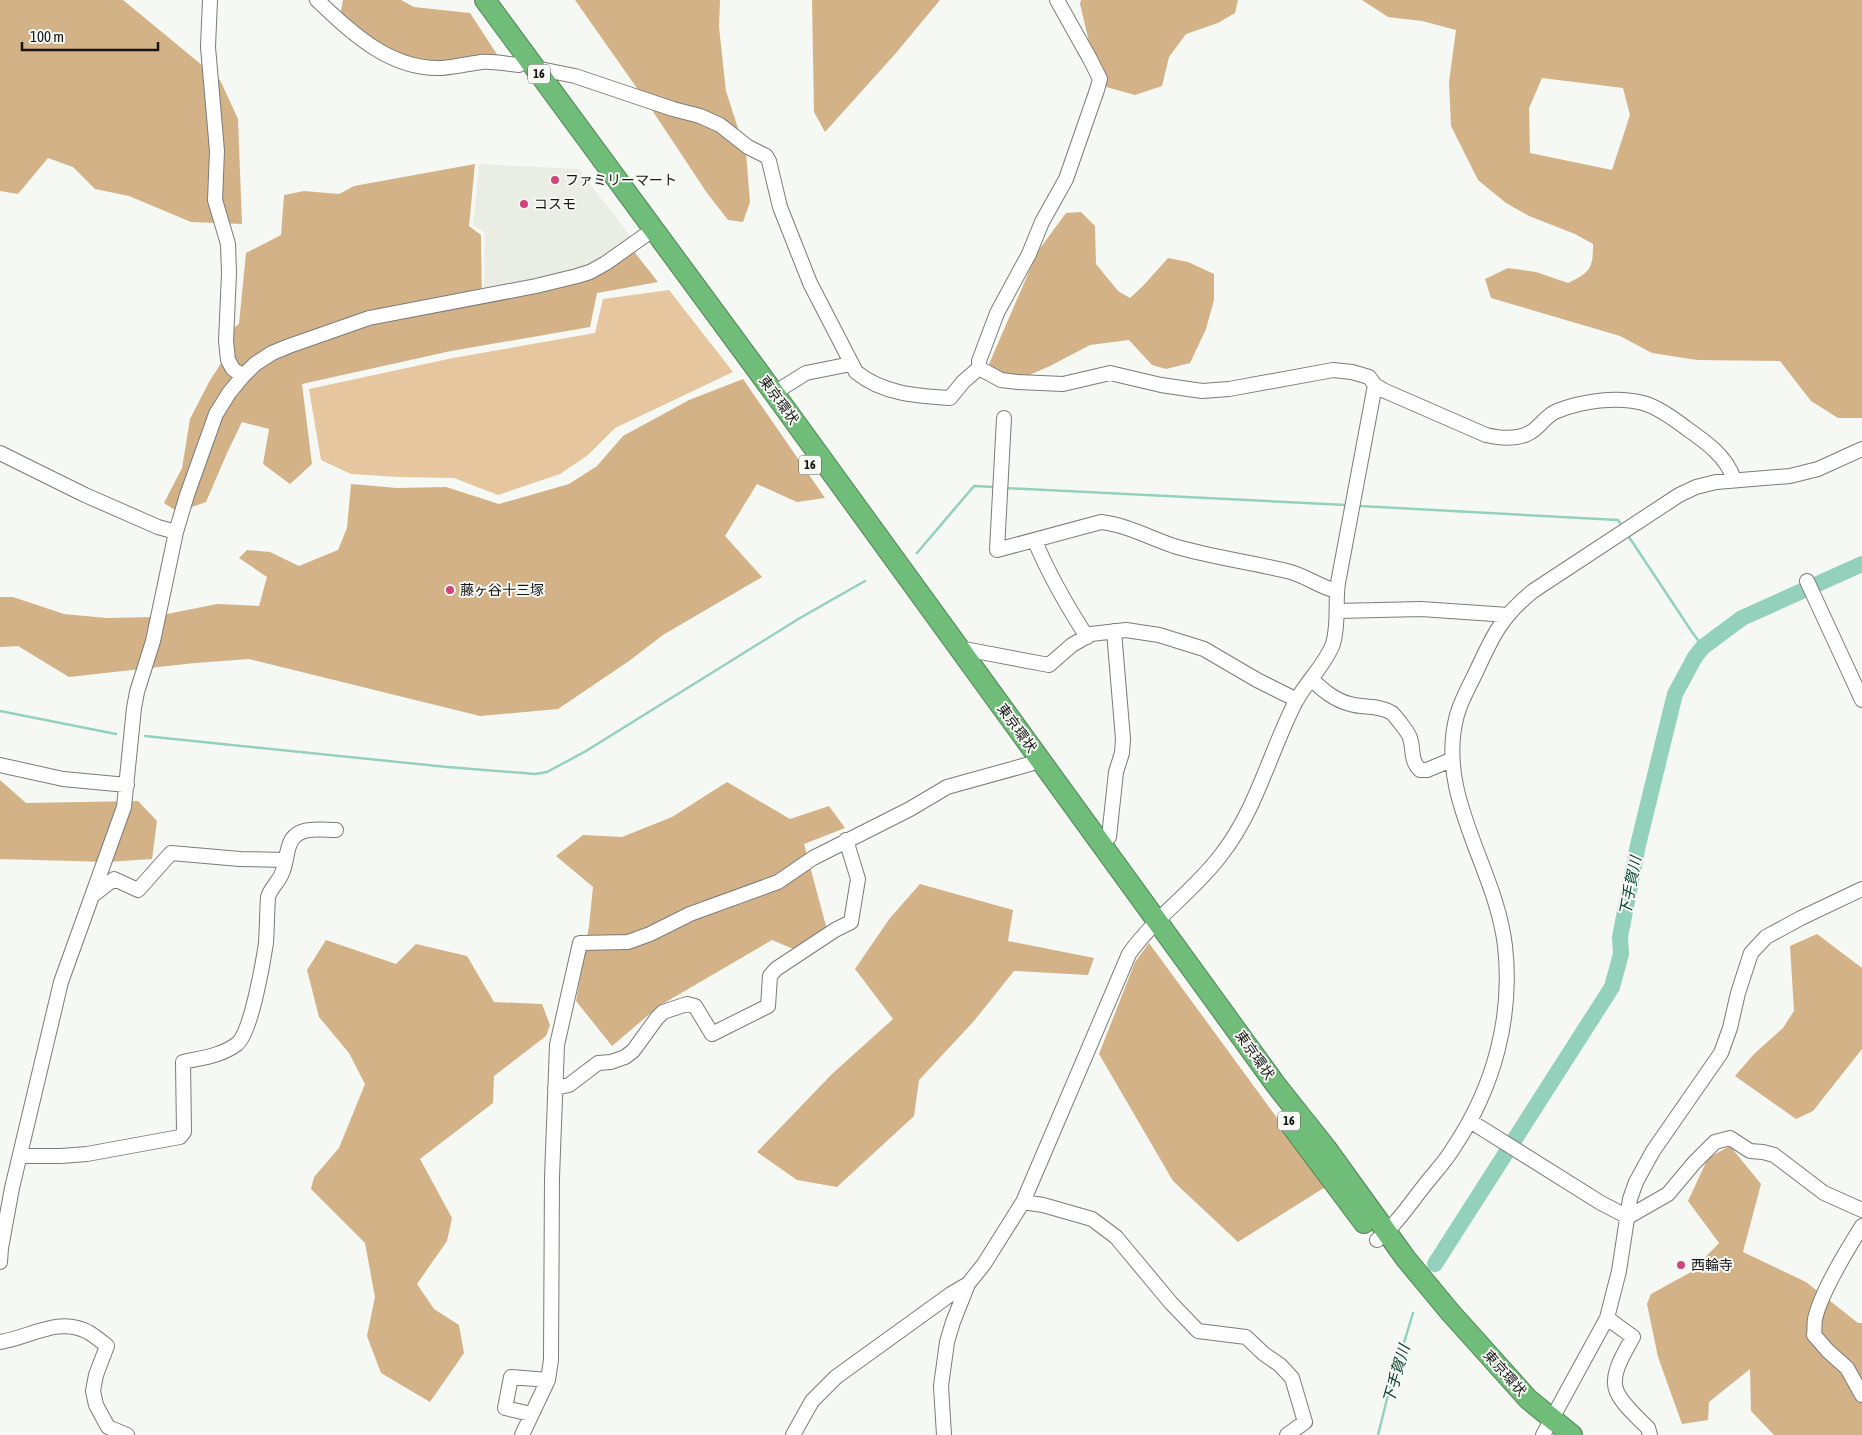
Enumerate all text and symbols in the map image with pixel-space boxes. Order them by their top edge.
scale bar [22,20,159,52]
text: 100 m [30,28,64,45]
road number: 16 [528,64,550,84]
place label: ファミリーマート [565,172,677,188]
marker: ファミリーマート [549,174,561,186]
place label: コスモ [534,196,576,212]
marker: コスモ [518,198,530,210]
street label: 東京環状 [756,373,802,427]
road number: 16 [799,456,821,474]
place label: 藤ヶ谷十三塚 [460,582,544,598]
marker: 藤ヶ谷十三塚 [444,584,456,596]
street label: 東京環状 [994,701,1040,755]
water label: 下手賀川 [1616,853,1644,917]
street label: 東京環状 [1232,1027,1278,1083]
road number: 16 [1278,1112,1300,1130]
place label: 西輪寺 [1691,1257,1733,1273]
marker: 西輪寺 [1675,1259,1687,1271]
water label: 下手賀川 [1380,1341,1413,1405]
street label: 東京環状 [1480,1347,1530,1399]

